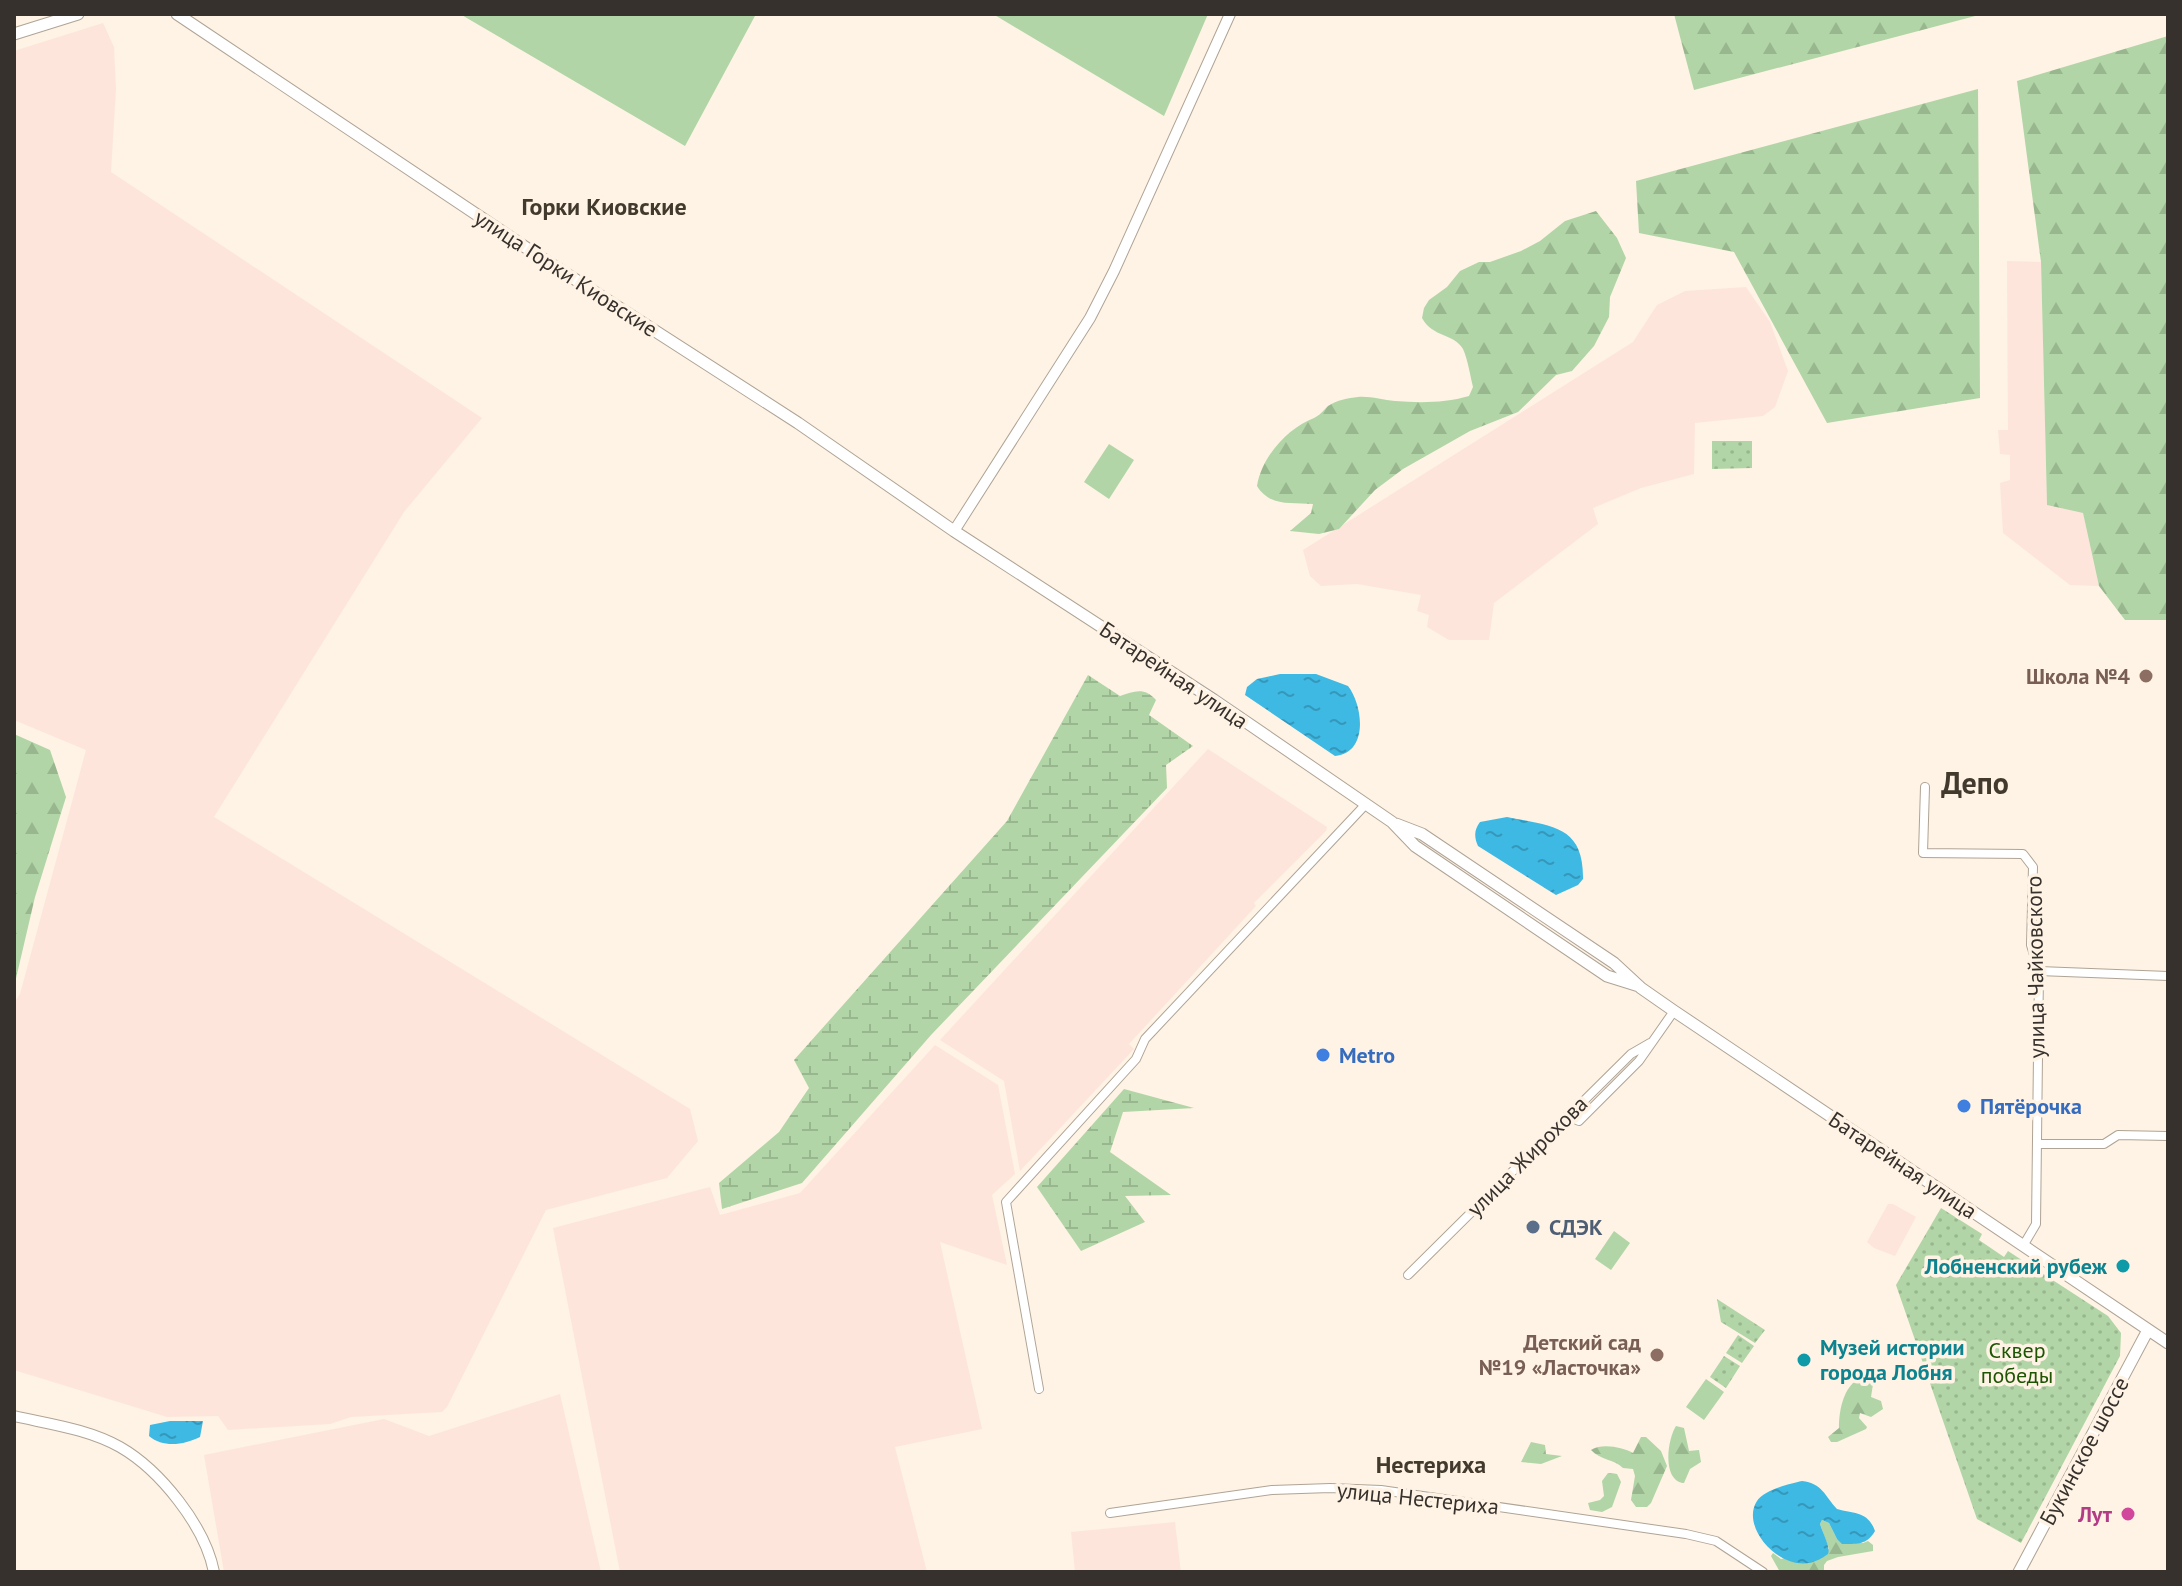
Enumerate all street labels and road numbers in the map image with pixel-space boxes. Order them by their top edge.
street label: улица Горки Киовские [469,203,663,343]
street label: Батарейная улица [1095,615,1253,735]
street label: улица Чайковского [2019,875,2051,1059]
street label: улица Жирохова [1461,1090,1593,1222]
street label: Батарейная улица [1824,1105,1982,1225]
street label: Букинское шоссе [2033,1372,2135,1530]
street label: улица Нестериха [1336,1476,1500,1520]

